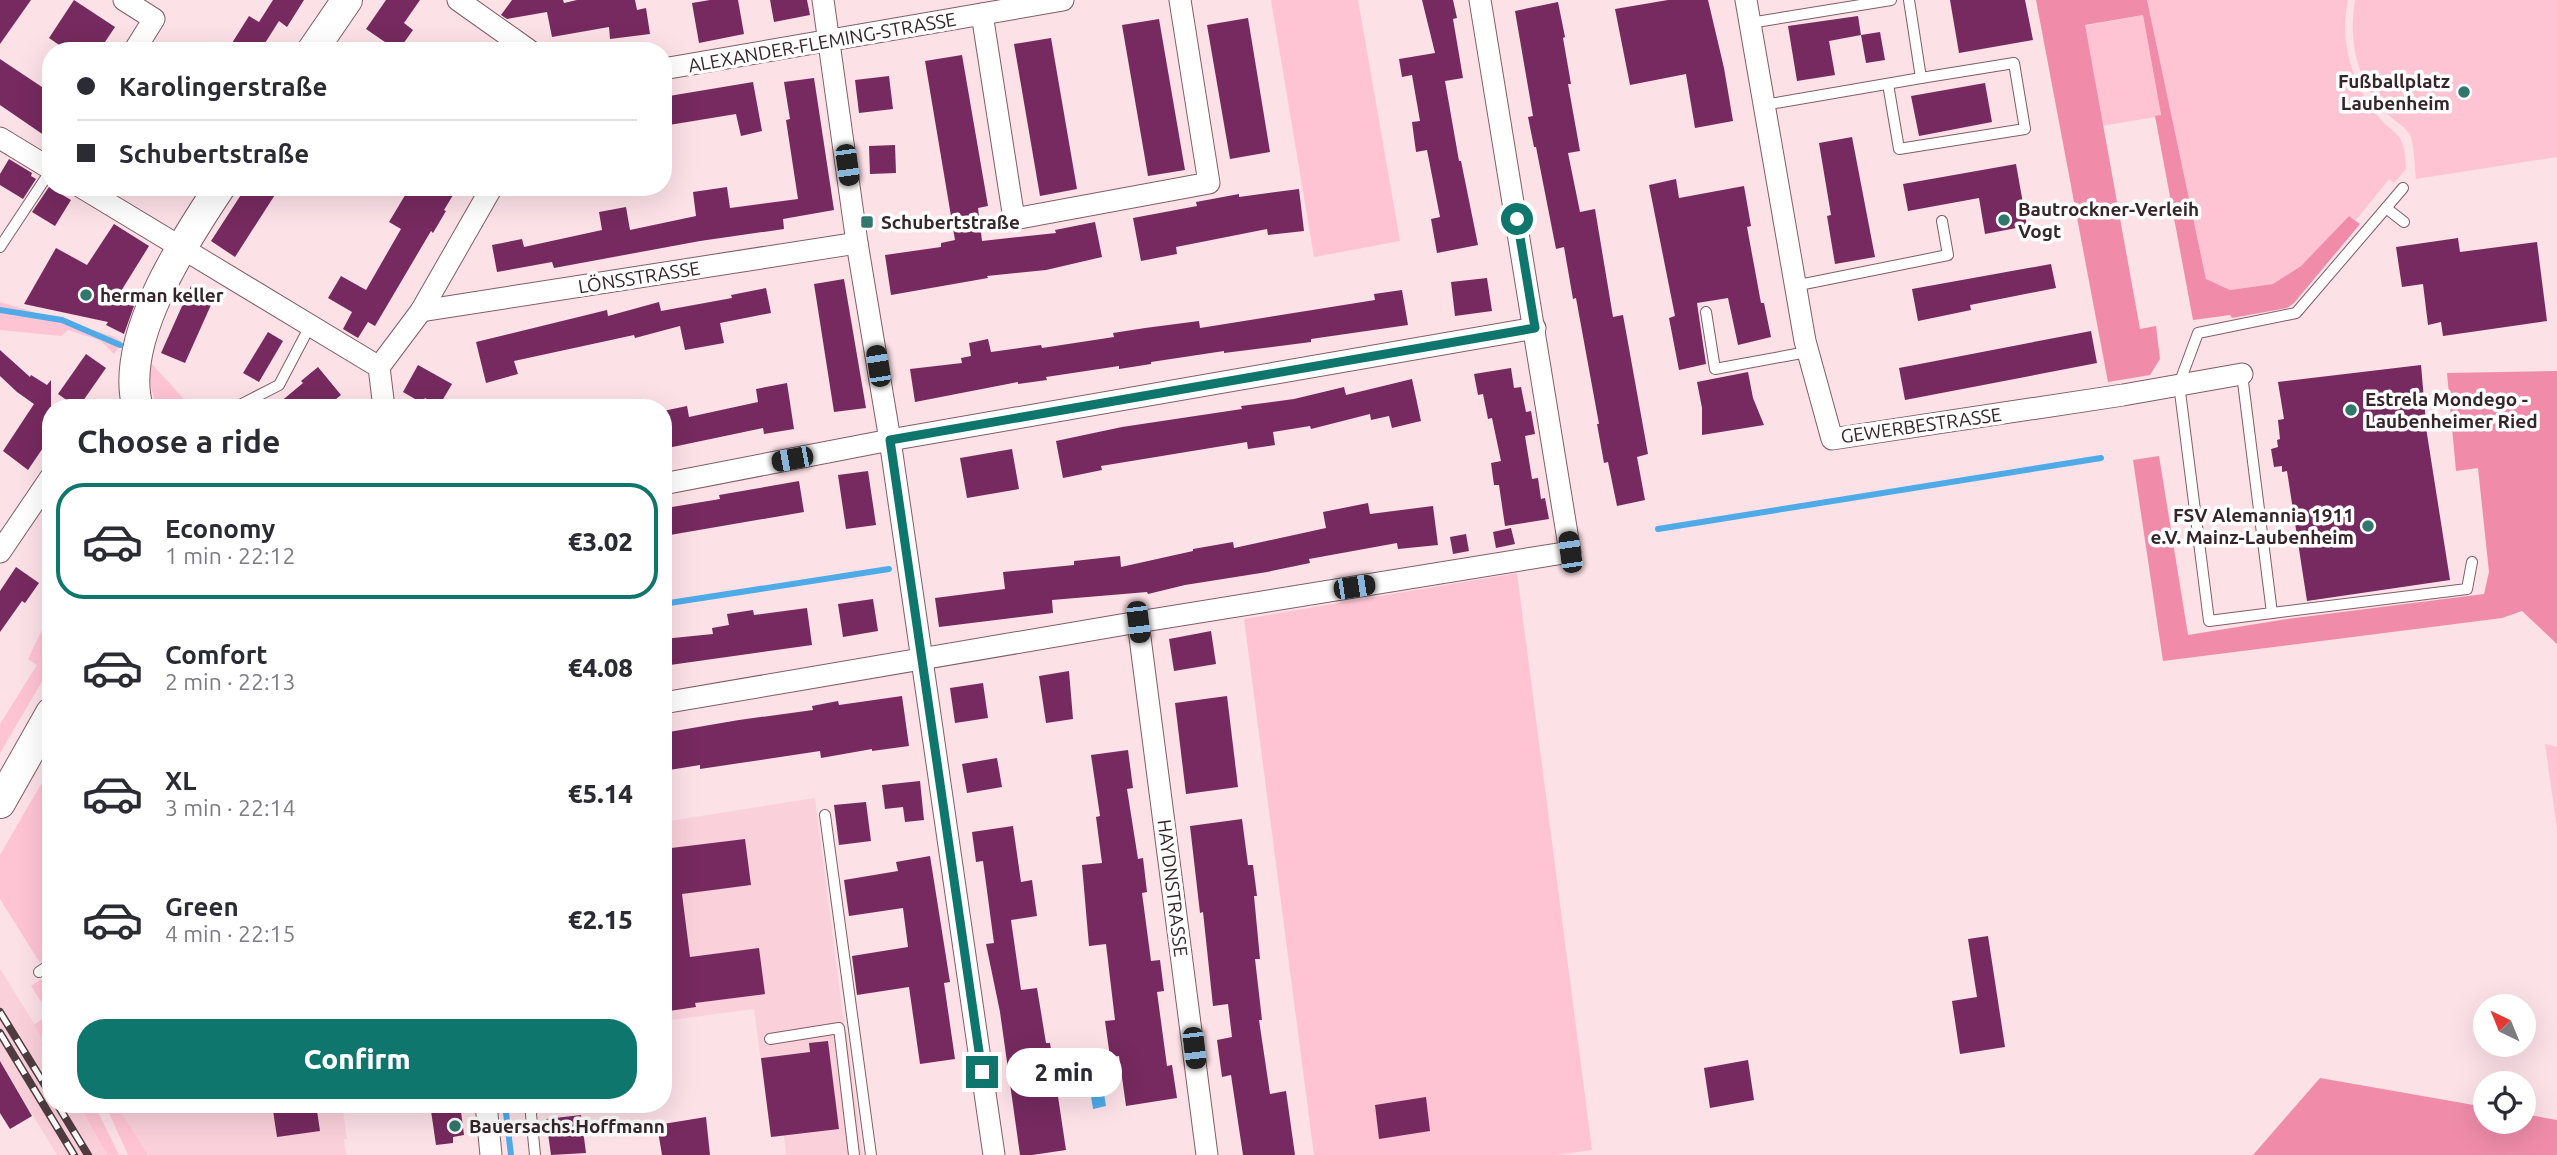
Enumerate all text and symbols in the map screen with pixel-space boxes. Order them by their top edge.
street label: ALEXANDER-FLEMING-STRASSE [686,8,958,76]
place label: Fußballplatz Laubenheim [2338,70,2450,114]
text: Karolingerstraße [119,72,327,101]
marker: Fußballplatz Laubenheim [2456,84,2472,100]
text: Schubertstraße [119,139,309,168]
car [834,143,861,187]
place label: Bautrockner-Verleih Vogt [2018,198,2199,242]
route start [1501,203,1533,235]
place label: Schubertstraße [881,211,1020,233]
marker: Bautrockner-Verleih Vogt [1996,212,2012,228]
marker: Schubertstraße [859,214,875,230]
street label: LÖNSSTRASSE [576,256,702,298]
place label: herman keller [100,284,224,306]
marker: herman keller [78,287,94,303]
car [865,344,892,388]
place label: Estrela Mondego - Laubenheimer Ried [2365,388,2538,432]
marker: Estrela Mondego - Laubenheimer Ried [2343,402,2359,418]
street label: GEWERBESTRASSE [1839,403,2003,447]
text: Choose a ride [77,423,280,459]
car [770,445,815,473]
place label: FSV Alemannia 1911 e.V. Mainz-Laubenheim [2150,504,2354,548]
icon: car [81,510,144,573]
text: Economy [165,514,275,543]
marker: FSV Alemannia 1911 e.V. Mainz-Laubenheim [2360,518,2376,534]
text: €3.02 [568,527,633,556]
car [1557,530,1584,574]
text: 1 min · 22:12 [165,543,296,568]
car [1332,573,1377,601]
car [1126,600,1151,644]
icon: car [81,636,144,699]
text: Comfort [165,640,268,669]
text: €4.08 [568,653,633,682]
text: 2 min · 22:13 [165,669,296,694]
icon: car [81,762,144,825]
text: XL [165,766,196,795]
text: €5.14 [568,779,633,808]
text: 3 min · 22:14 [165,795,296,820]
street label: HAYDNSTRASSE [1154,818,1192,958]
icon: car [81,888,144,951]
text: Green [165,892,239,921]
text: €2.15 [568,905,633,934]
text: 4 min · 22:15 [165,921,296,946]
north arrow [2473,994,2536,1057]
map controls [2473,994,2536,1134]
button: Confirm [77,1019,637,1099]
car [1182,1026,1207,1070]
callout: 2 min [1006,1048,1122,1096]
route end [966,1056,998,1088]
text: 2 min [1035,1060,1093,1085]
button: locate [2473,1071,2536,1134]
place label: Bauersachs.Hoffmann [469,1115,665,1137]
marker: Bauersachs.Hoffmann [447,1118,463,1134]

